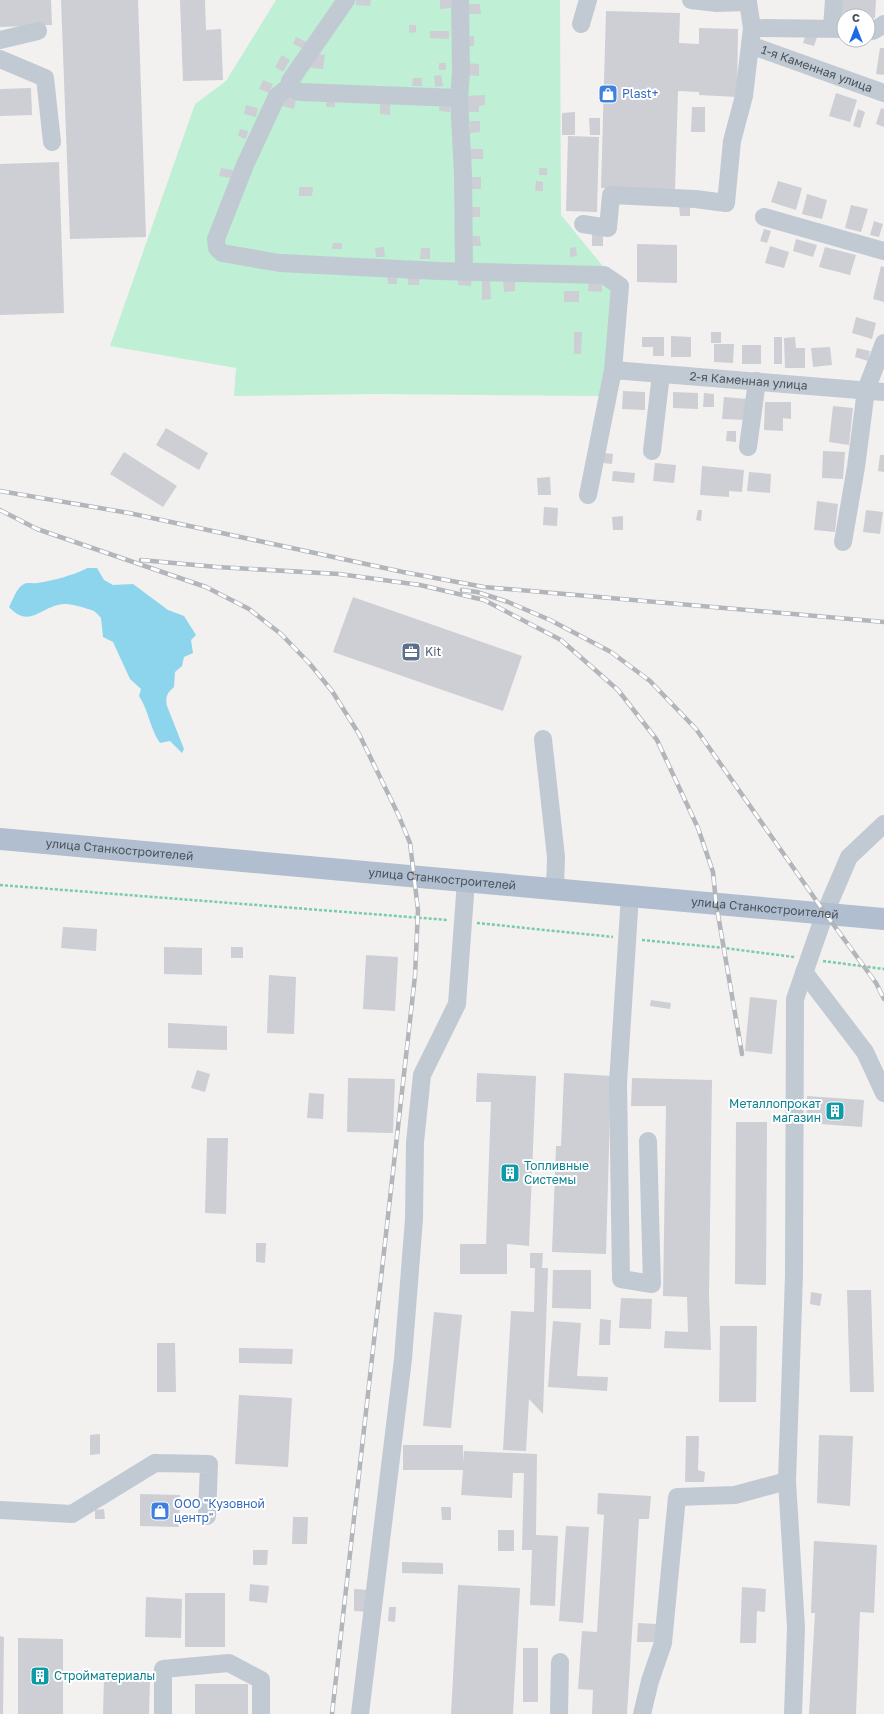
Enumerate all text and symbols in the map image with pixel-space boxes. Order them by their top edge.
north arrow [836,8,876,48]
text: С [852,11,860,24]
street label: 1-я Каменная улица [759,42,875,95]
shop icon: Plast+ [597,83,619,105]
place label: Plast+ [622,86,658,101]
street label: 2-я Каменная улица [689,368,808,393]
office icon: Kit [400,641,422,663]
place label: Kit [425,644,441,659]
street label: улица Станкостроителей [45,835,194,863]
street label: улица Станкостроителей [368,864,517,893]
street label: улица Станкостроителей [690,894,839,922]
place label: Металлопрокат магазин [729,1096,821,1125]
building icon: Металлопрокат магазин [824,1100,846,1122]
place label: Топливные Системы [524,1158,589,1187]
building icon: Топливные Системы [499,1162,521,1184]
place label: ООО "Кузовной центр" [174,1496,265,1525]
shop icon: ООО "Кузовной центр" [149,1500,171,1522]
building icon: Стройматериалы [29,1665,51,1687]
place label: Стройматериалы [54,1668,155,1683]

